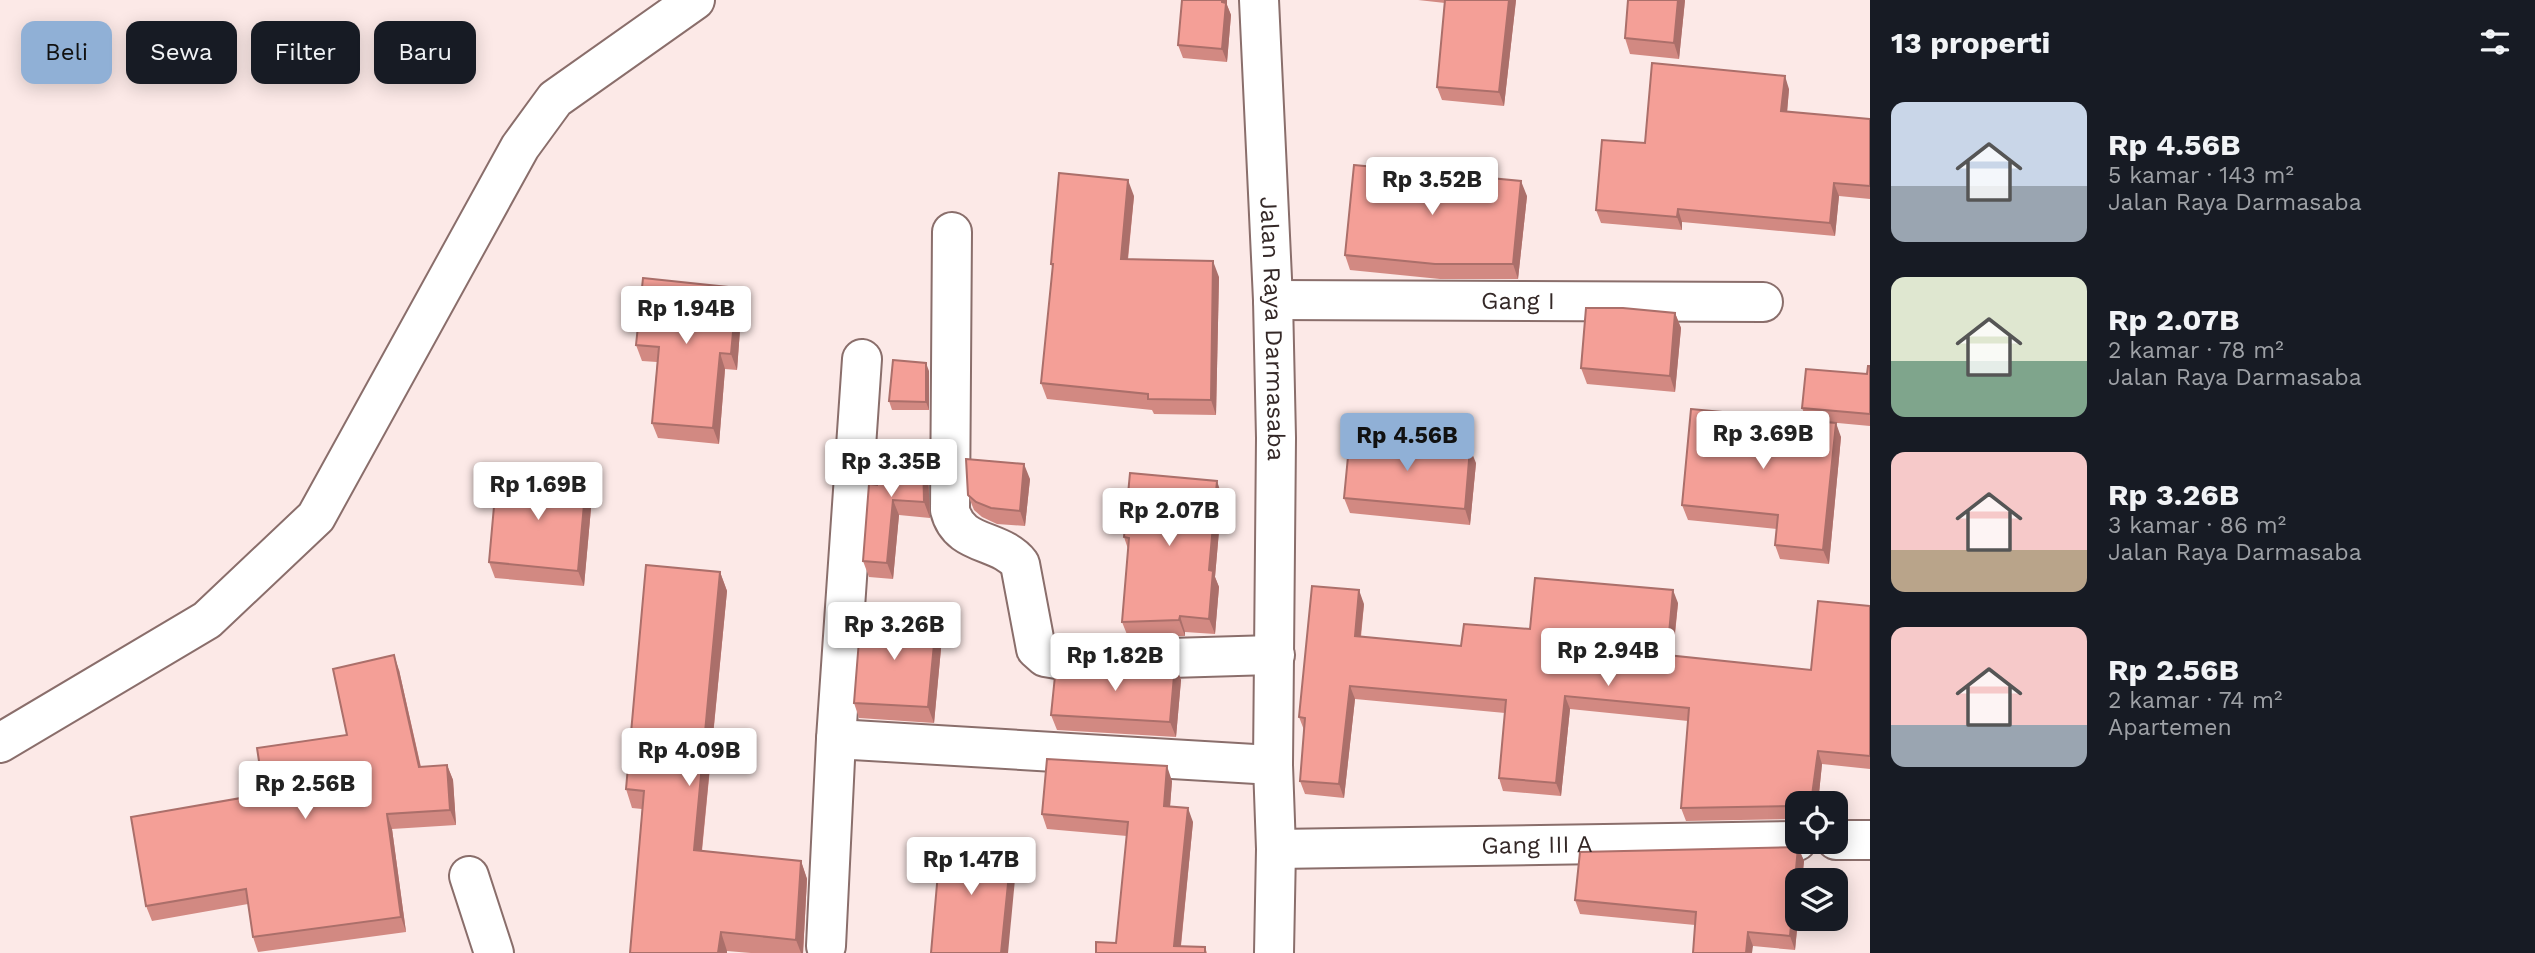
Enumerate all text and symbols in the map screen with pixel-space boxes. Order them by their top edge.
chip: Beli [21,21,112,84]
chip: Sewa [126,21,237,84]
chip: Filter [251,21,360,84]
chip: Baru [374,21,476,84]
icon: filters [2476,23,2514,61]
text: 13 properti [1891,25,2050,60]
text: Rp 4.56B [2108,127,2240,162]
icon: home [1947,130,2031,214]
pin: Rp 3.52B [1360,158,1504,217]
text: 5 kamar · 143 m² [2108,162,2294,189]
text: Rp 3.52B [1382,166,1482,193]
text: Jalan Raya Darmasaba [2108,189,2362,216]
street label: Jalan Raya Darmasaba [1254,196,1290,461]
pin: Rp 1.94B [614,286,758,346]
street label: Gang I [1481,287,1555,315]
text: Rp 1.94B [637,295,735,322]
text: Rp 2.07B [2108,302,2240,337]
icon: home [1947,305,2031,389]
text: 2 kamar · 78 m² [2108,337,2284,364]
text: Jalan Raya Darmasaba [2108,364,2362,391]
pin: Rp 3.69B [1691,412,1835,471]
pin: Rp 4.56B [1335,414,1479,473]
text: Rp 3.69B [1712,420,1814,447]
text: Rp 4.56B [1356,422,1458,449]
pin: Rp 3.35B [819,440,963,499]
text: Rp 3.35B [841,448,941,475]
pin: Rp 1.69B [466,462,610,522]
text: Rp 1.69B [489,471,587,498]
text: Rp 3.26B [2108,477,2239,512]
icon: home [1947,480,2031,564]
pin: Rp 2.07B [1097,489,1241,548]
text: Rp 2.07B [1119,497,1219,524]
text: 3 kamar · 86 m² [2108,512,2286,539]
text: Jalan Raya Darmasaba [2108,539,2362,566]
pin: Rp 3.26B [822,602,966,662]
text: Rp 3.26B [844,611,944,638]
pin: Rp 2.94B [1536,628,1680,688]
pin: Rp 1.82B [1043,634,1187,693]
text: Rp 2.94B [1557,637,1659,664]
text: Rp 1.82B [1066,642,1164,669]
text: Rp 2.56B [2108,652,2239,687]
icon: home [1947,655,2031,739]
text: 2 kamar · 74 m² [2108,687,2282,714]
text: Apartemen [2108,714,2232,741]
pin: Rp 4.09B [617,728,761,788]
text: Rp 4.09B [638,737,740,764]
pin: Rp 2.56B [233,762,377,821]
text: Rp 2.56B [255,770,355,797]
map controls [1785,791,1848,931]
button: locate [1785,791,1848,854]
street label: Gang III A [1481,830,1593,860]
pin: Rp 1.47B [899,838,1043,897]
text: Rp 1.47B [923,846,1019,873]
button: layers [1785,868,1848,931]

